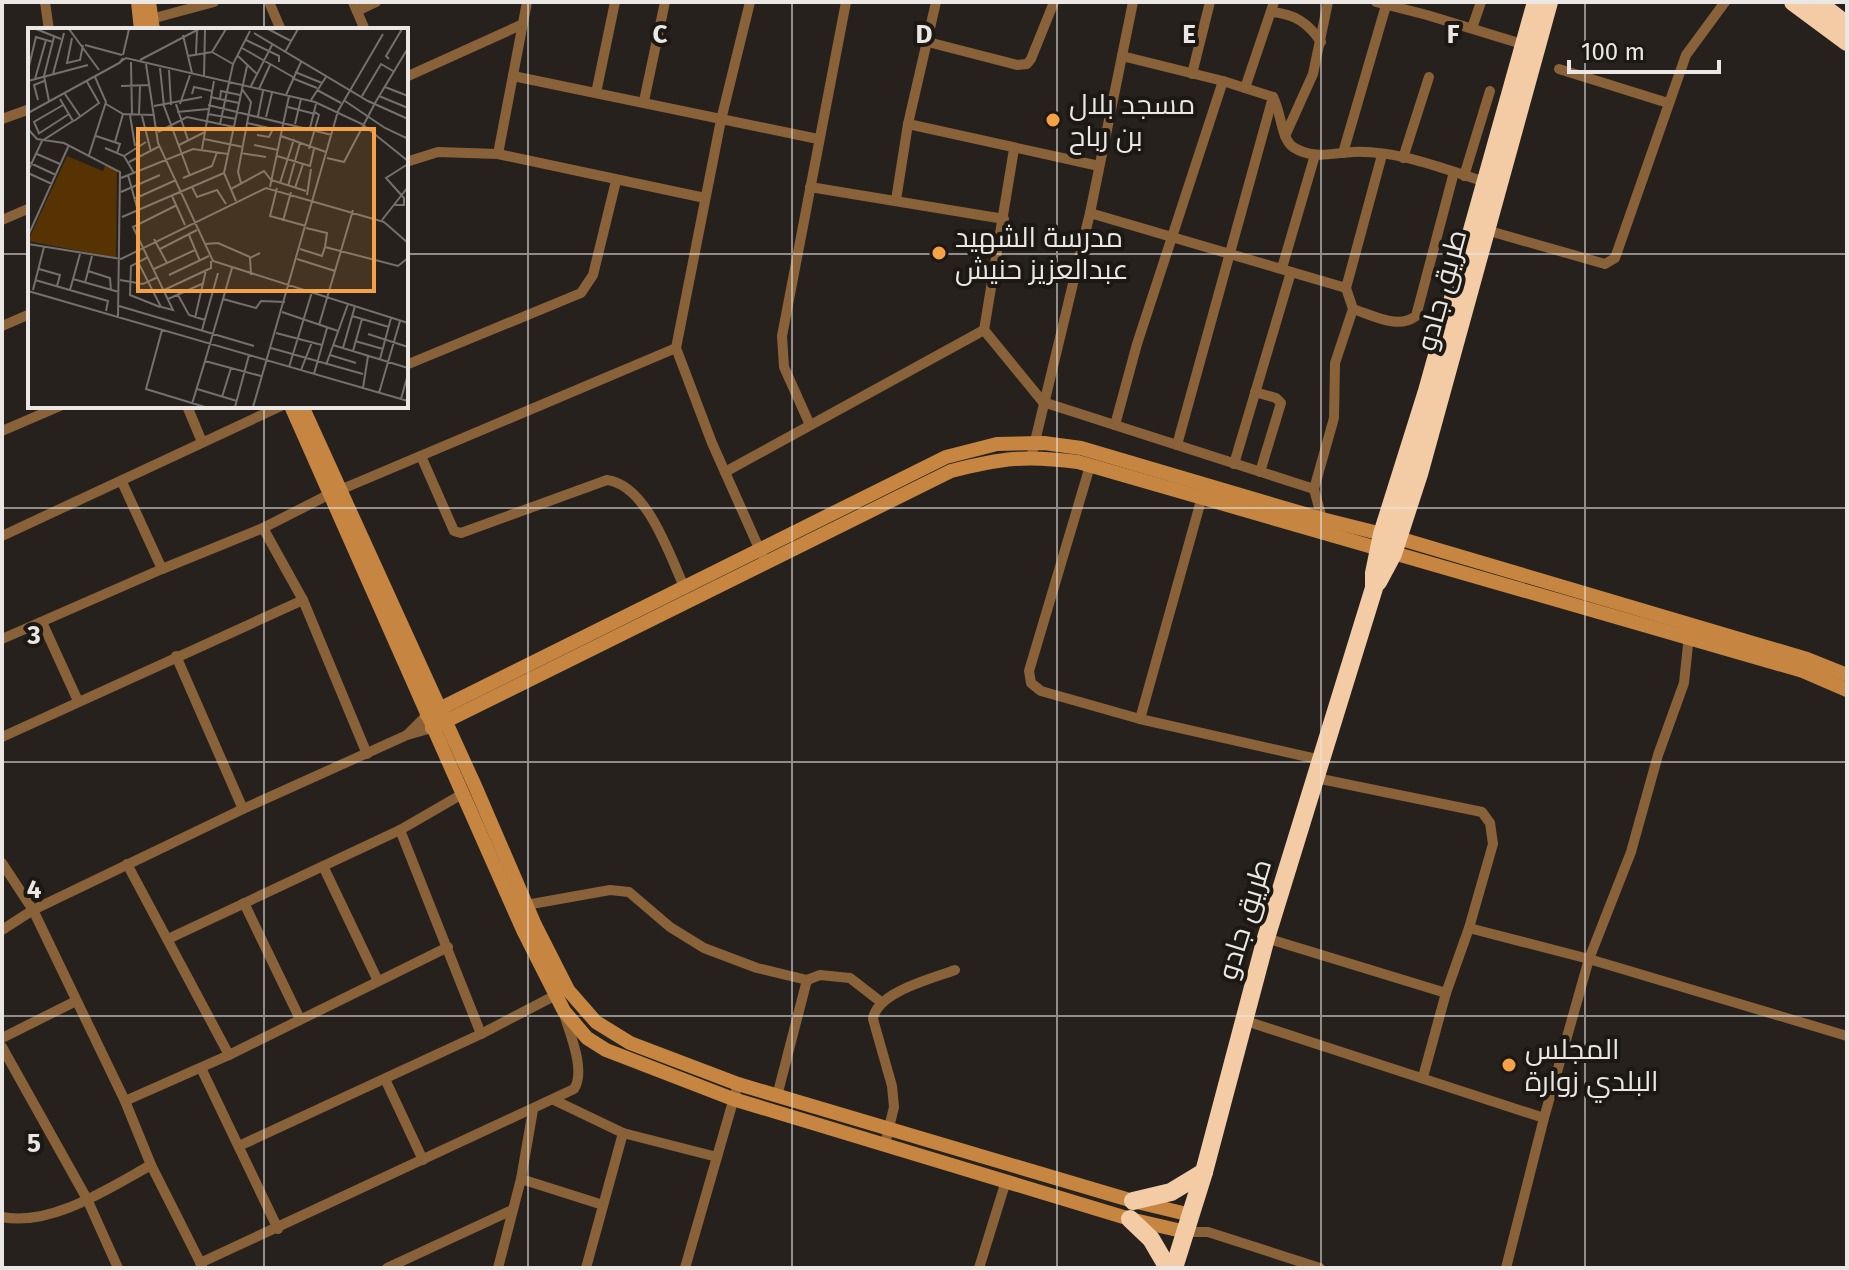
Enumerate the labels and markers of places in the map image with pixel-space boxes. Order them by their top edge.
place label: مسجد بلال بن رباح [1069,88,1195,155]
marker: مسجد بلال بن رباح [1044,111,1062,129]
place label: مدرسة الشهيد عبدالعزيز حنيش [955,221,1129,286]
marker: مدرسة الشهيد عبدالعزيز حنيش [930,244,948,262]
place label: المجلس البلدي زوارة [1525,1033,1658,1103]
marker: المجلس البلدي زوارة [1500,1056,1518,1074]

